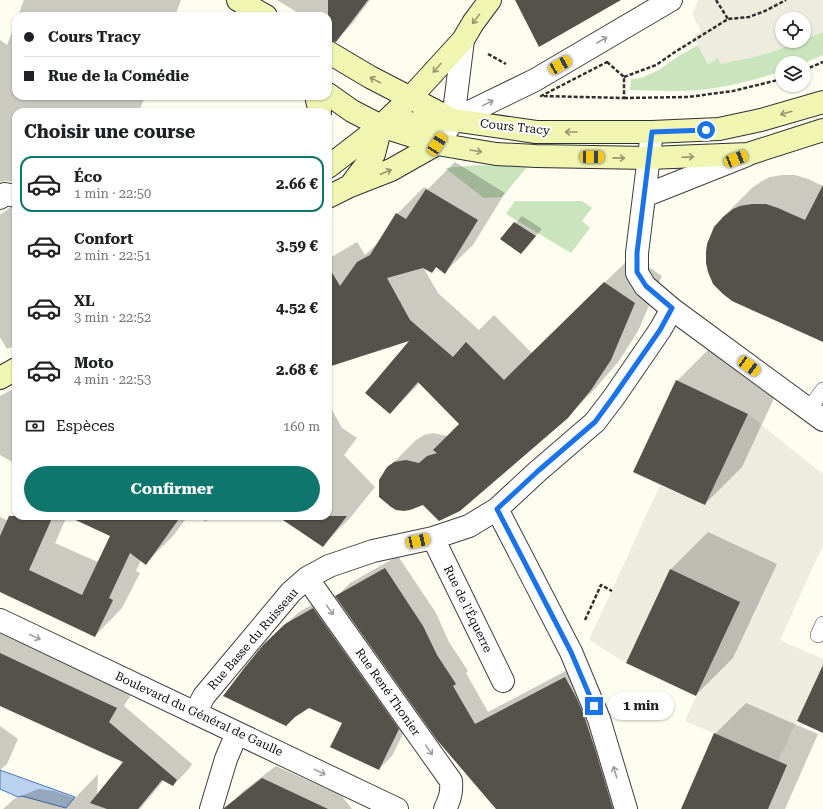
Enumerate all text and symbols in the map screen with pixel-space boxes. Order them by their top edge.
map controls [775,12,811,92]
button: locate [775,12,811,48]
one-way arrow [472,14,480,25]
text: Cours Tracy [48,28,141,46]
one-way arrow [596,36,608,44]
car [547,54,573,76]
button: layers [775,56,811,92]
one-way arrow [433,63,442,73]
text: Rue de la Comédie [48,67,189,85]
one-way arrow [370,76,382,83]
one-way arrow [482,99,494,106]
one-way arrow [779,110,792,117]
street label: Cours Tracy [479,116,552,138]
text: Choisir une course [24,121,195,142]
route start [697,121,715,139]
one-way arrow [565,128,578,136]
car [425,131,449,157]
one-way arrow [469,147,482,155]
car [723,149,749,169]
car [580,151,604,163]
one-way arrow [681,153,694,160]
one-way arrow [612,154,625,162]
icon: car [26,166,62,202]
text: Éco [74,168,102,186]
one-way arrow [379,168,391,175]
text: 2.66 € [276,175,318,193]
text: 1 min · 22:50 [74,186,151,201]
icon: car [26,228,62,264]
text: Confort [74,230,133,248]
text: 3.59 € [276,237,318,255]
text: 2 min · 22:51 [74,248,151,263]
icon: car [26,290,62,326]
text: XL [74,292,95,310]
text: 4.52 € [276,299,318,317]
text: 3 min · 22:52 [74,310,151,325]
icon: car [26,352,62,388]
text: Moto [74,354,114,372]
car [736,354,762,378]
text: 2.68 € [276,361,318,379]
text: 4 min · 22:53 [74,372,151,387]
icon: cash [24,415,46,437]
text: Espèces [56,417,115,435]
text: 160 m [283,419,320,434]
button: Confirmer [24,466,320,512]
car [405,533,431,549]
street label: Rue de l'Équerre [441,563,495,655]
street label: Rue Basse du Ruisseau [205,585,301,693]
one-way arrow [326,604,334,615]
one-way arrow [29,634,41,641]
street label: Rue René Thonier [353,646,423,738]
street label: Boulevard du Général de Gaulle [113,669,285,759]
callout: 1 min [608,692,674,720]
route end [585,697,603,715]
text: 1 min [623,698,659,713]
one-way arrow [425,745,433,756]
one-way arrow [611,765,618,778]
one-way arrow [314,769,326,776]

